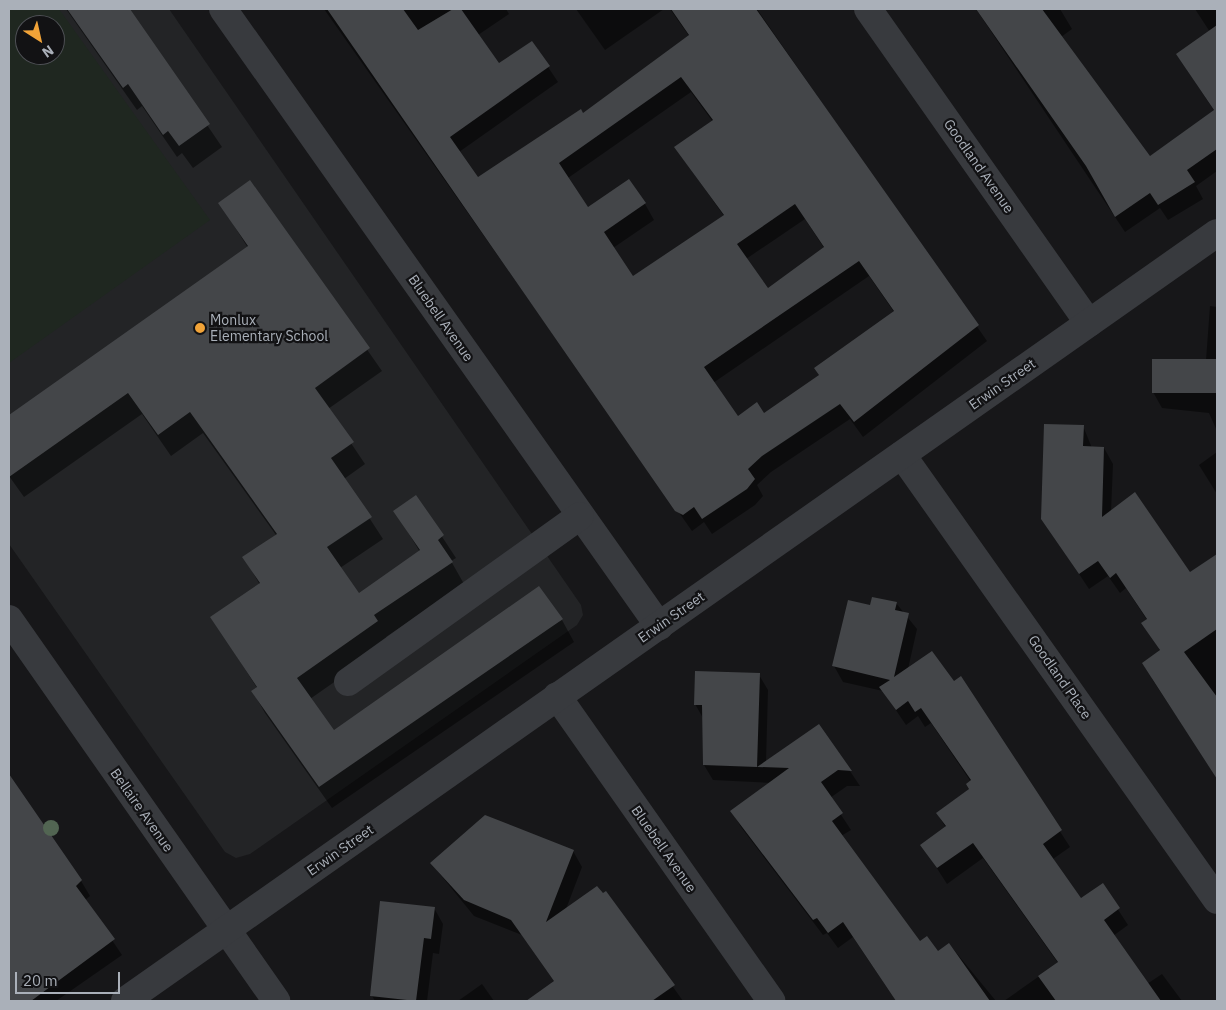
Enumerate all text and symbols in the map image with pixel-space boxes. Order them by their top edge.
north arrow [15,15,65,65]
text: N [39,41,57,62]
street label: Goodland Avenue [940,116,1018,216]
street label: Bluebell Avenue [405,271,477,365]
place label: Monlux Elementary School [210,312,328,344]
marker: Monlux Elementary School [194,322,206,334]
street label: Erwin Street [966,355,1038,413]
street label: Erwin Street [635,588,707,646]
street label: Goodland Place [1025,632,1095,722]
street label: Bellaire Avenue [107,765,177,855]
street label: Bluebell Avenue [628,802,700,896]
street label: Erwin Street [304,821,376,879]
scale bar [18,962,122,994]
text: 20 m [23,971,58,990]

